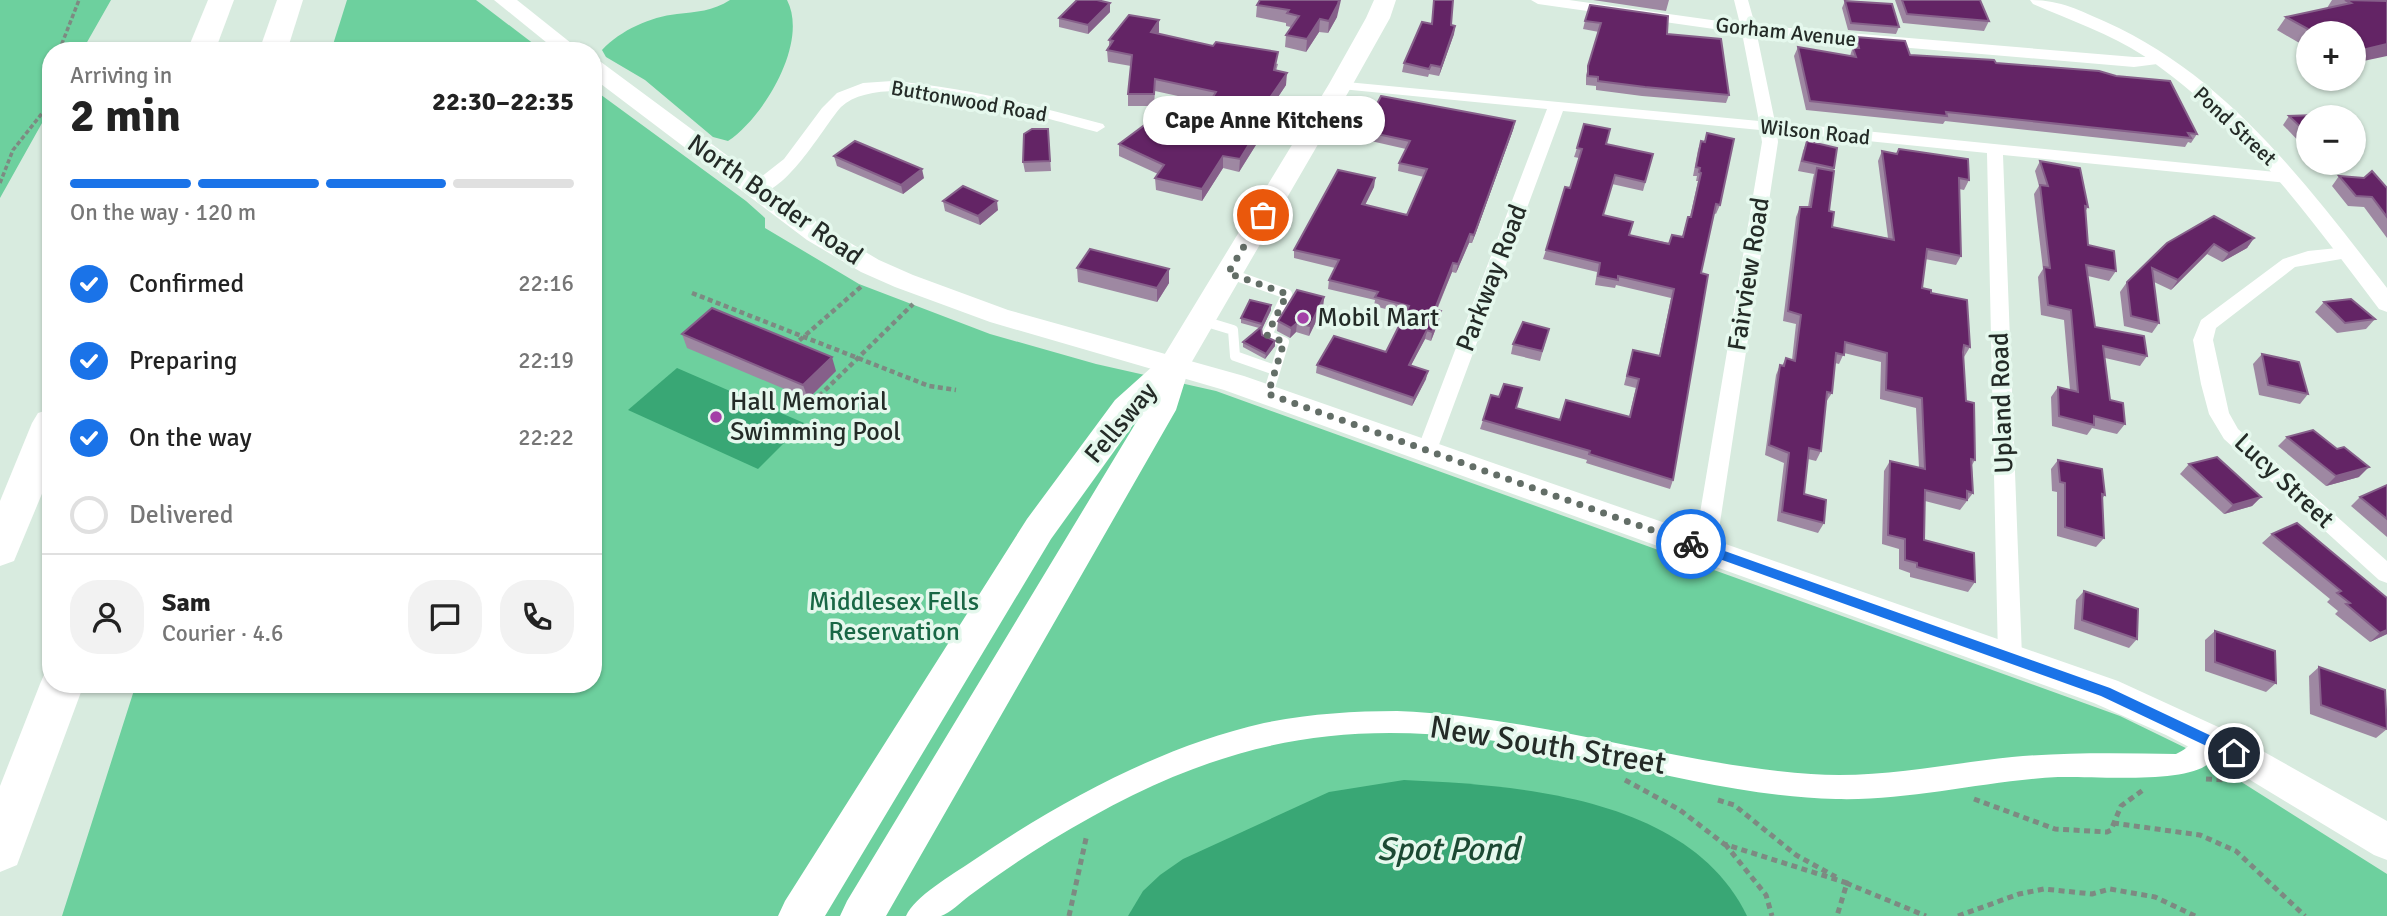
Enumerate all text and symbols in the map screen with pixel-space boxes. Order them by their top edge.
street label: Gorham Avenue [1714,12,1858,52]
map controls [2296,21,2366,175]
button: + [2296,21,2366,91]
text: Arriving in [70,61,172,90]
street label: Buttonwood Road [889,74,1049,128]
street label: Pond Street [2188,81,2282,171]
text: 22:30–22:35 [432,86,574,118]
text: 2 min [70,88,181,144]
callout: Cape Anne Kitchens [1142,96,1384,145]
button: − [2296,105,2366,175]
text: Cape Anne Kitchens [1165,106,1363,135]
street label: Wilson Road [1759,113,1871,151]
street label: North Border Road [681,128,869,272]
pin [1233,185,1293,245]
street label: Fairview Road [1721,195,1777,353]
icon: bag [1244,196,1282,234]
text: On the way · 120 m [70,198,256,227]
street label: Parkway Road [1449,200,1535,356]
icon: check [70,265,108,303]
text: Confirmed [129,268,244,300]
text: 22:16 [518,269,574,298]
place label: Mobil Mart [1317,302,1439,334]
marker: Mobil Mart [1295,310,1311,326]
street label: Upland Road [1984,332,2020,474]
icon: check [70,342,108,380]
text: Preparing [129,345,237,377]
text: 22:19 [518,346,574,375]
street label: Fellsway [1078,376,1164,470]
place label: Hall Memorial Swimming Pool [730,386,901,448]
marker: Hall Memorial Swimming Pool [708,409,724,425]
icon: check [70,419,108,457]
text: On the way [129,422,252,454]
text: 22:22 [518,423,574,452]
street label: Lucy Street [2227,427,2341,535]
text: Delivered [129,499,234,531]
courier [1656,509,1726,579]
icon: bike [1672,525,1710,563]
button: person [70,580,144,654]
button: chat [408,580,482,654]
button: phone [500,580,574,654]
park label: Middlesex Fells Reservation [809,586,979,648]
text: Sam [162,587,211,619]
text: Courier · 4.6 [162,619,283,648]
street label: New South Street [1427,707,1669,783]
pin [2204,723,2264,783]
icon: home [2215,734,2253,772]
water label: Spot Pond [1377,829,1522,870]

